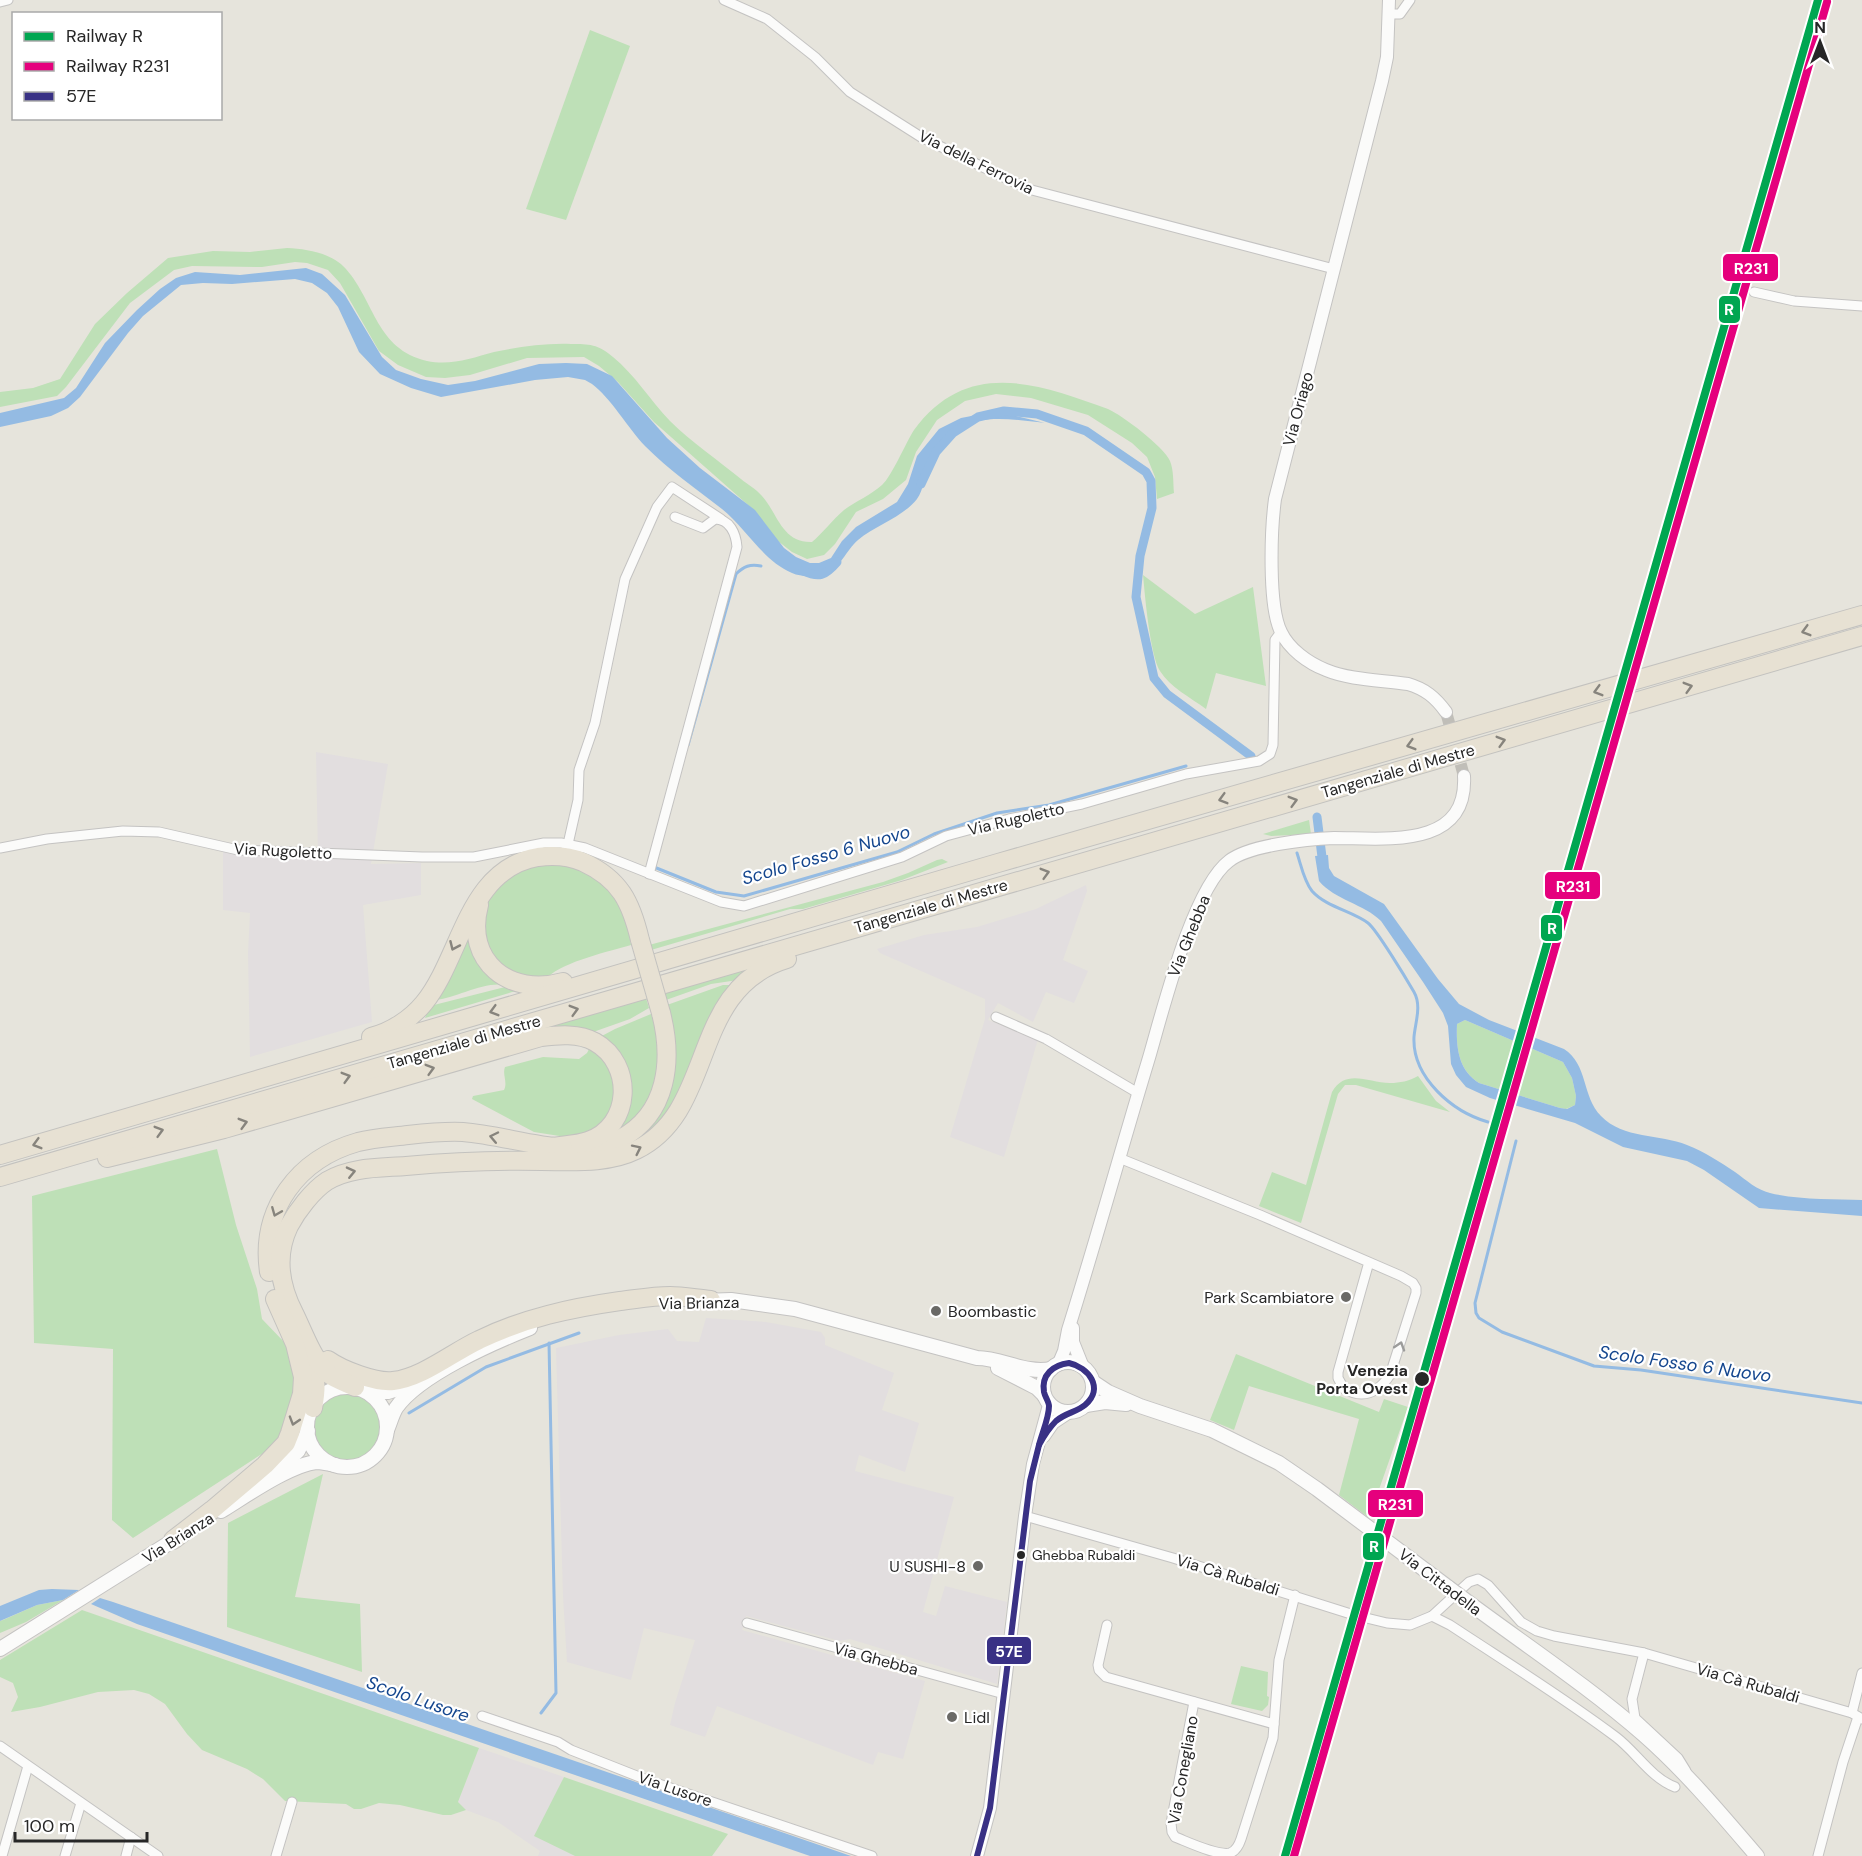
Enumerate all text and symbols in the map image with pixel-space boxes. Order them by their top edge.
legend [12,12,222,120]
north arrow [1790,12,1850,72]
text: N [1814,17,1826,38]
text: Railway R [66,24,143,48]
text: Railway R231 [66,54,169,78]
text: 57E [66,84,96,108]
street label: Via della Ferrovia [915,125,1037,199]
line badge: R231 [1722,253,1779,282]
text: R231 [1734,258,1768,279]
line badge: R [1718,295,1741,324]
text: R [1724,299,1734,320]
street label: Via Oriago [1278,369,1318,449]
one-way arrow [1801,624,1812,636]
one-way arrow [1682,682,1693,694]
one-way arrow [1593,684,1604,696]
one-way arrow [1495,736,1506,748]
one-way arrow [1406,738,1417,750]
street label: Tangenziale di Mestre [1319,739,1477,803]
one-way arrow [1218,792,1229,804]
one-way arrow [1287,796,1298,808]
street label: Via Rugoletto [966,798,1066,840]
water label: Scolo Fosso 6 Nuovo [739,819,913,891]
street label: Via Rugoletto [233,838,333,864]
one-way arrow [1039,868,1050,880]
line badge: R231 [1544,871,1601,900]
street label: Tangenziale di Mestre [852,874,1010,938]
text: R231 [1556,876,1590,897]
street label: Via Ghebba [1163,892,1215,980]
line badge: R [1540,914,1563,942]
text: R [1547,918,1557,939]
one-way arrow [450,940,462,951]
one-way arrow [489,1004,500,1016]
one-way arrow [568,1005,579,1017]
street label: Tangenziale di Mestre [385,1010,543,1074]
one-way arrow [424,1064,435,1076]
one-way arrow [340,1072,351,1084]
one-way arrow [237,1118,248,1130]
one-way arrow [153,1126,164,1138]
one-way arrow [489,1131,499,1144]
one-way arrow [32,1137,43,1149]
one-way arrow [630,1144,641,1156]
one-way arrow [346,1166,356,1179]
one-way arrow [271,1206,283,1217]
place label: Park Scambiatore [1204,1287,1334,1308]
marker: Park Scambiatore [1339,1290,1353,1304]
street label: Via Brianza [658,1292,740,1314]
place label: Boombastic [948,1301,1037,1322]
marker: Boombastic [929,1304,943,1318]
water label: Scolo Fosso 6 Nuovo [1597,1340,1773,1388]
one-way arrow [1393,1341,1405,1352]
place label: Venezia Porta Ovest [1316,1360,1408,1399]
marker: Venezia Porta Ovest [1413,1370,1431,1388]
one-way arrow [289,1415,301,1426]
line badge: R231 [1367,1489,1424,1518]
text: R231 [1378,1494,1412,1515]
street label: Via Brianza [138,1508,218,1568]
line badge: R [1362,1532,1385,1561]
text: R [1369,1536,1379,1557]
street label: Via Cittadella [1394,1544,1486,1620]
place label: Ghebba Rubaldi [1032,1546,1135,1564]
marker: Ghebba Rubaldi [1015,1549,1027,1561]
street label: Via Cà Rubaldi [1174,1549,1282,1601]
place label: U SUSHI-8 [889,1556,966,1577]
marker: U SUSHI-8 [971,1559,985,1573]
line badge: 57E [986,1636,1032,1665]
street label: Via Ghebba [831,1638,921,1680]
text: 57E [995,1641,1023,1662]
street label: Via Cà Rubaldi [1694,1658,1802,1708]
water label: Scolo Lusore [363,1670,473,1728]
place label: Lidl [964,1707,990,1728]
marker: Lidl [945,1710,959,1724]
street label: Via Conegliano [1163,1714,1203,1826]
street label: Via Lusore [635,1766,715,1812]
scale bar [15,1805,147,1843]
text: 100 m [24,1814,75,1838]

